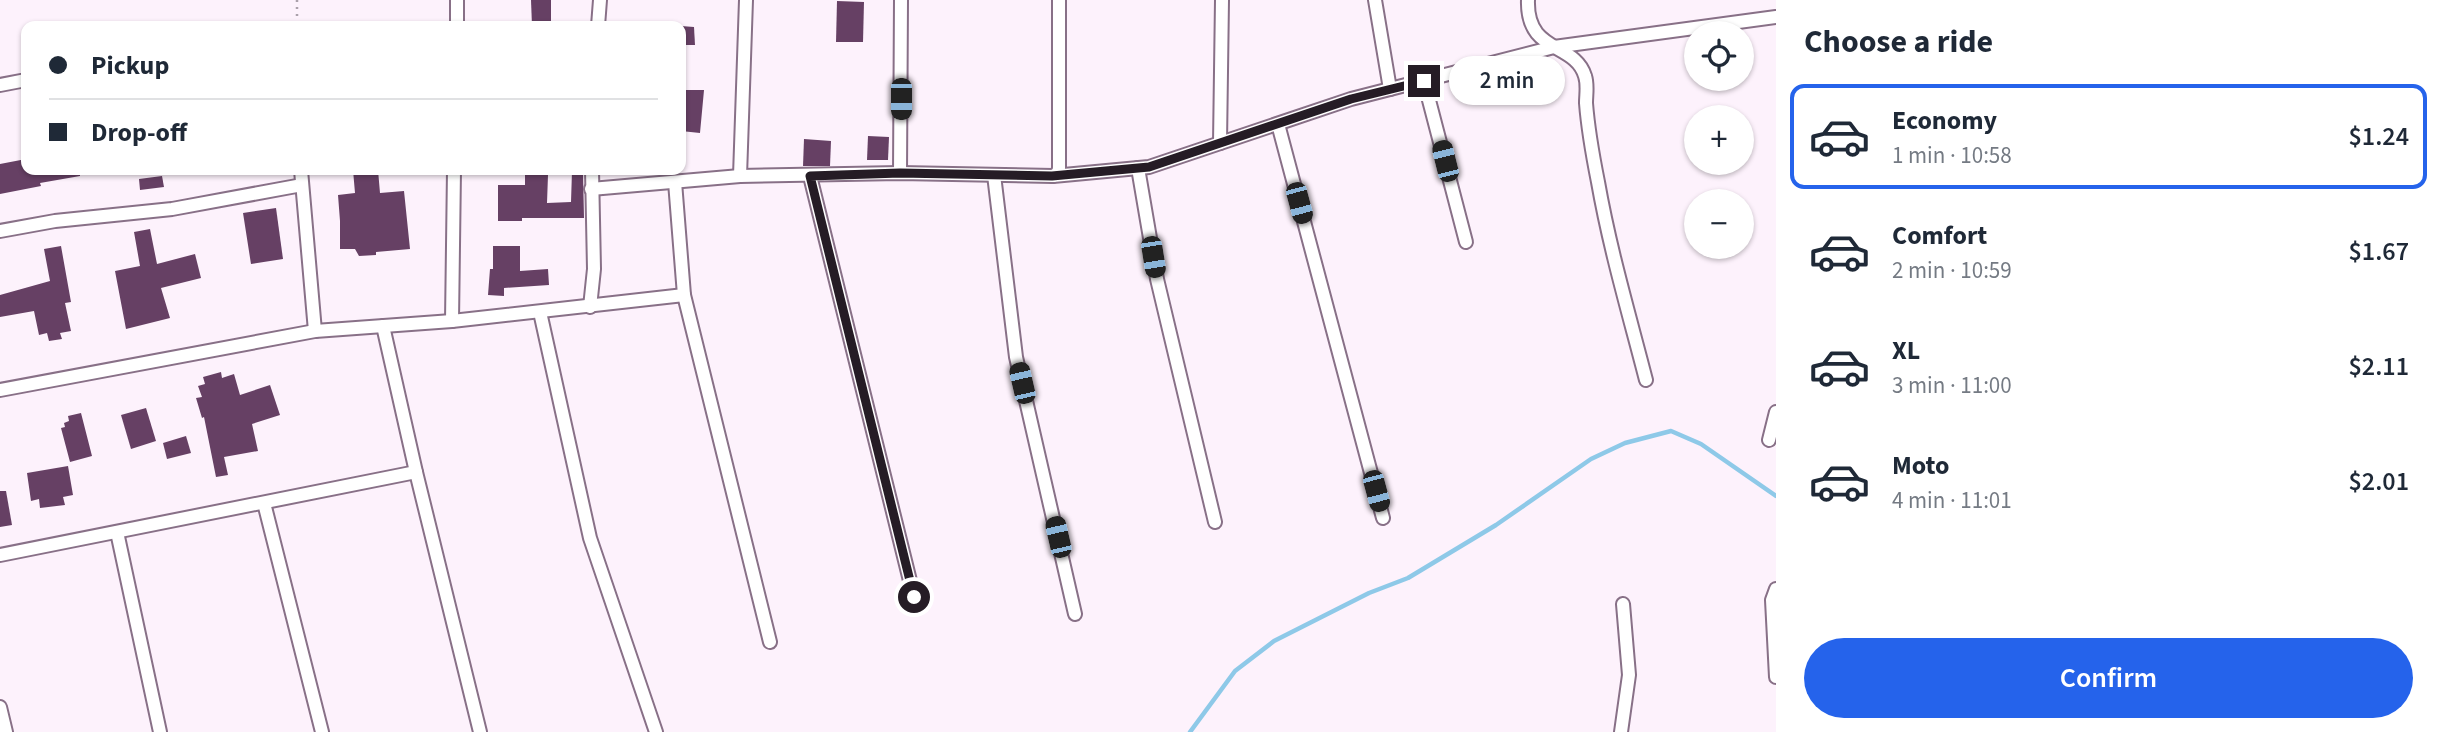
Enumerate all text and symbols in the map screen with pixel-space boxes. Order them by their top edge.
text: Choose a ride [1804,19,1993,65]
map controls [1684,21,1754,259]
button: locate [1684,21,1754,91]
text: Pickup [91,47,169,84]
callout: 2 min [1448,56,1564,106]
text: 2 min [1480,64,1534,97]
route end [1408,65,1440,97]
car [891,78,912,120]
text: Economy [1892,102,1997,139]
button: + [1684,105,1754,175]
icon: car [1808,105,1871,168]
text: Drop-off [91,114,187,151]
text: $1.24 [2348,118,2409,155]
car [1430,138,1461,184]
text: 1 min · 10:58 [1892,139,2012,172]
car [1284,180,1315,226]
button: − [1684,189,1754,259]
text: Comfort [1892,217,1987,254]
icon: car [1808,220,1871,283]
text: $1.67 [2348,233,2409,270]
car [1140,235,1167,279]
text: 2 min · 10:59 [1892,254,2012,287]
text: XL [1892,332,1920,369]
icon: car [1808,335,1871,398]
text: $2.11 [2348,348,2409,385]
car [1008,360,1037,406]
text: 3 min · 11:00 [1892,369,2012,402]
text: Moto [1892,447,1949,484]
icon: car [1808,450,1871,513]
text: $2.01 [2348,463,2409,500]
car [1361,468,1392,514]
text: 4 min · 11:01 [1892,484,2012,517]
car [1044,514,1073,560]
route start [898,581,930,613]
button: Confirm [1804,638,2413,718]

